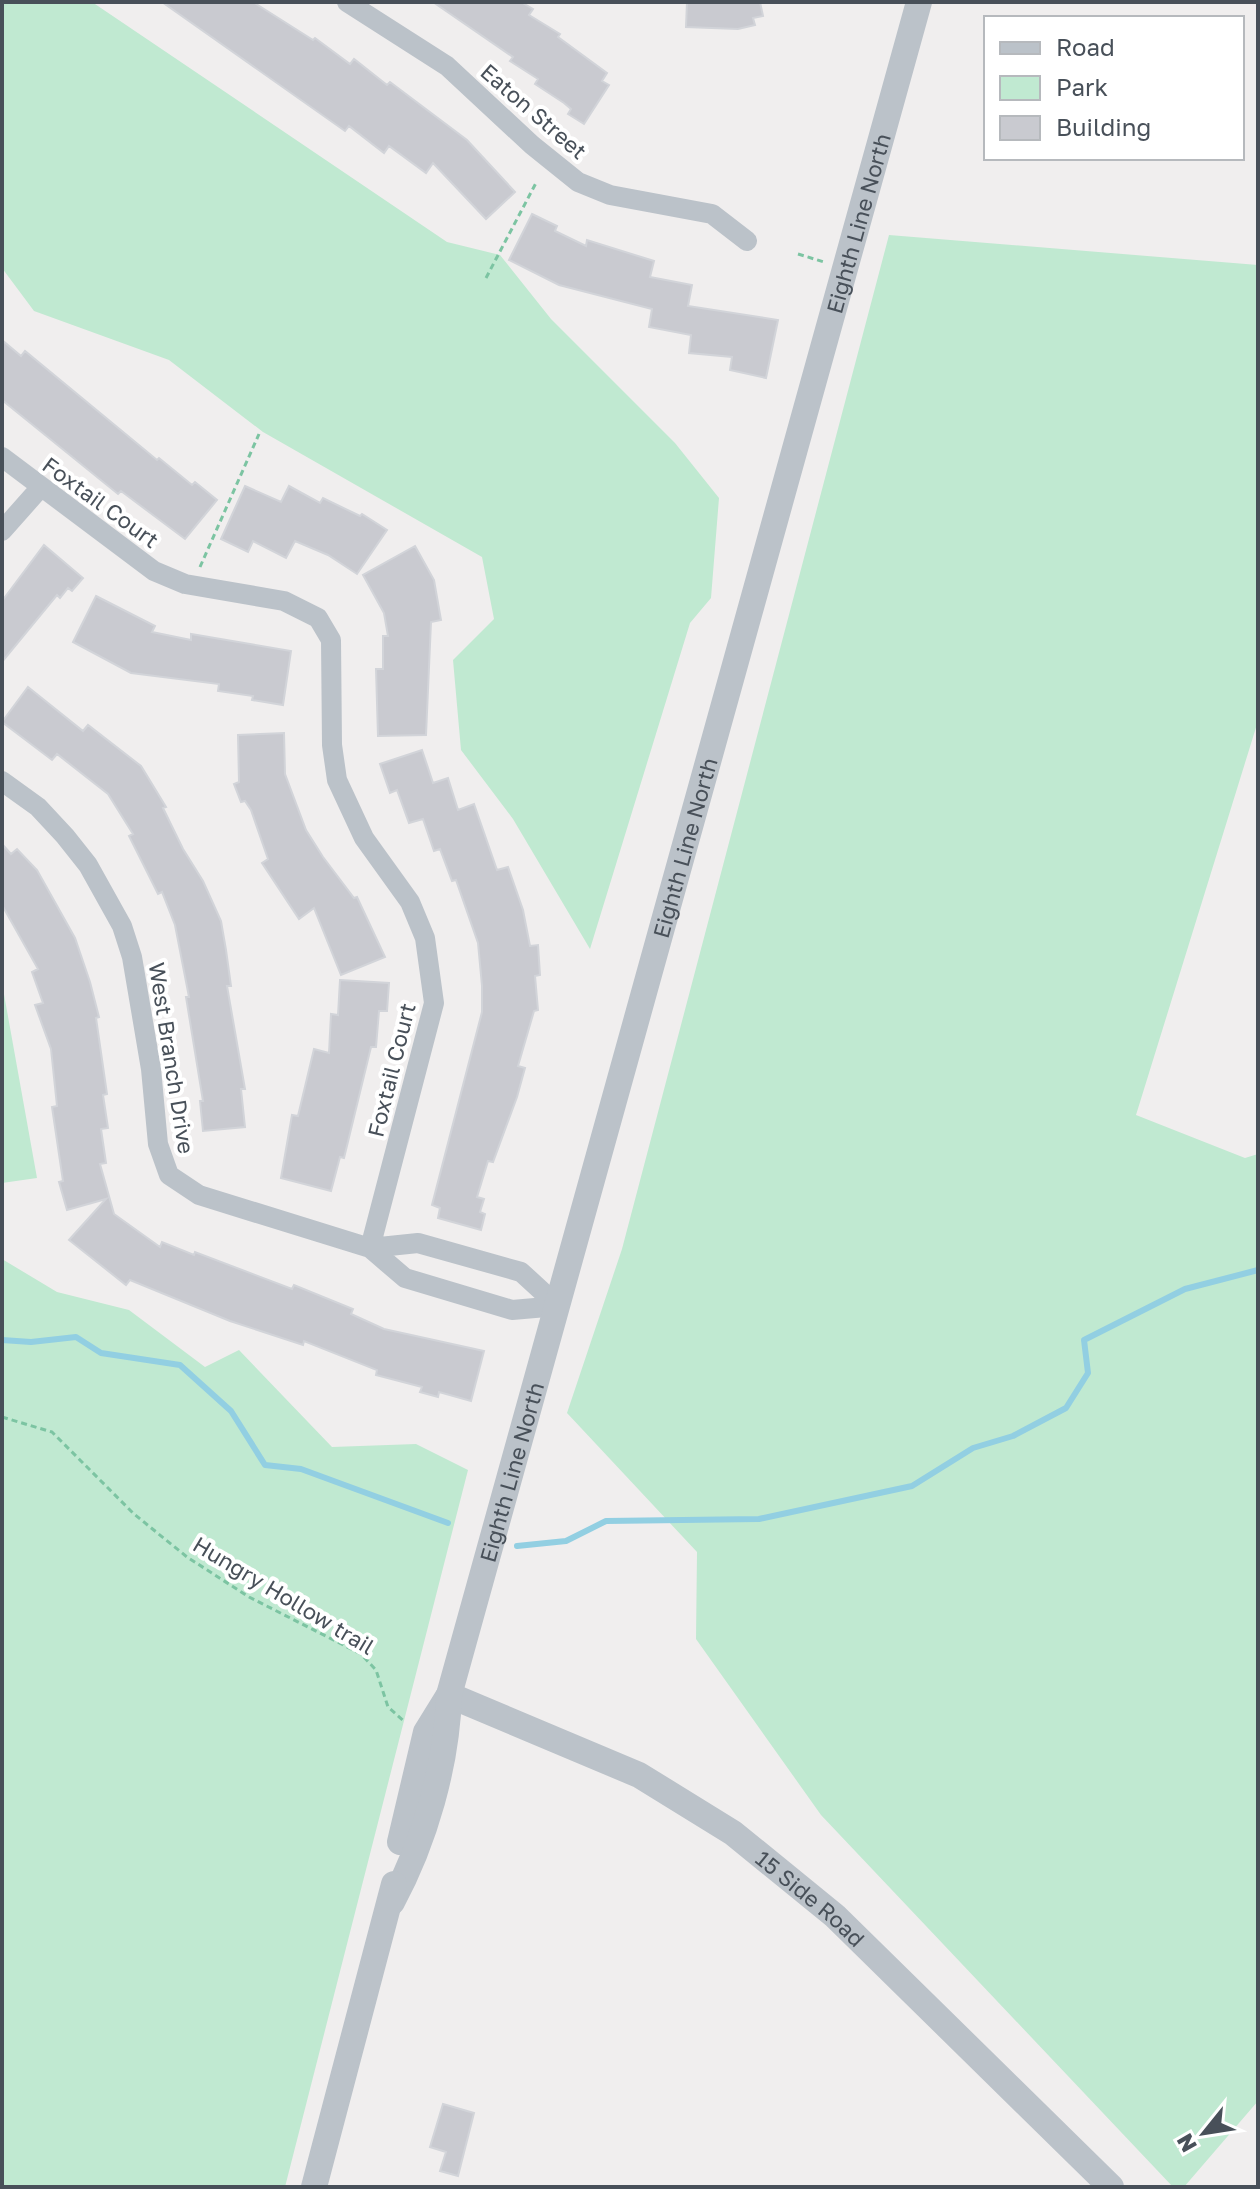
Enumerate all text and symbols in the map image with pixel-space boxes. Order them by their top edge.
legend [984,16,1244,160]
text: Road [1056,32,1115,61]
street label: Eaton Street [475,58,593,164]
text: Park [1056,72,1108,101]
text: Building [1056,112,1151,141]
street label: Eighth Line North [820,130,895,316]
street label: Foxtail Court [38,451,164,553]
street label: Eighth Line North [646,755,722,941]
street label: West Branch Drive [144,960,200,1156]
street label: Foxtail Court [361,1000,421,1140]
street label: Eighth Line North [473,1379,549,1565]
street label: Hungry Hollow trail [188,1530,380,1660]
street label: 15 Side Road [751,1844,871,1952]
north arrow [1164,2093,1244,2173]
text: N [1170,2129,1202,2157]

